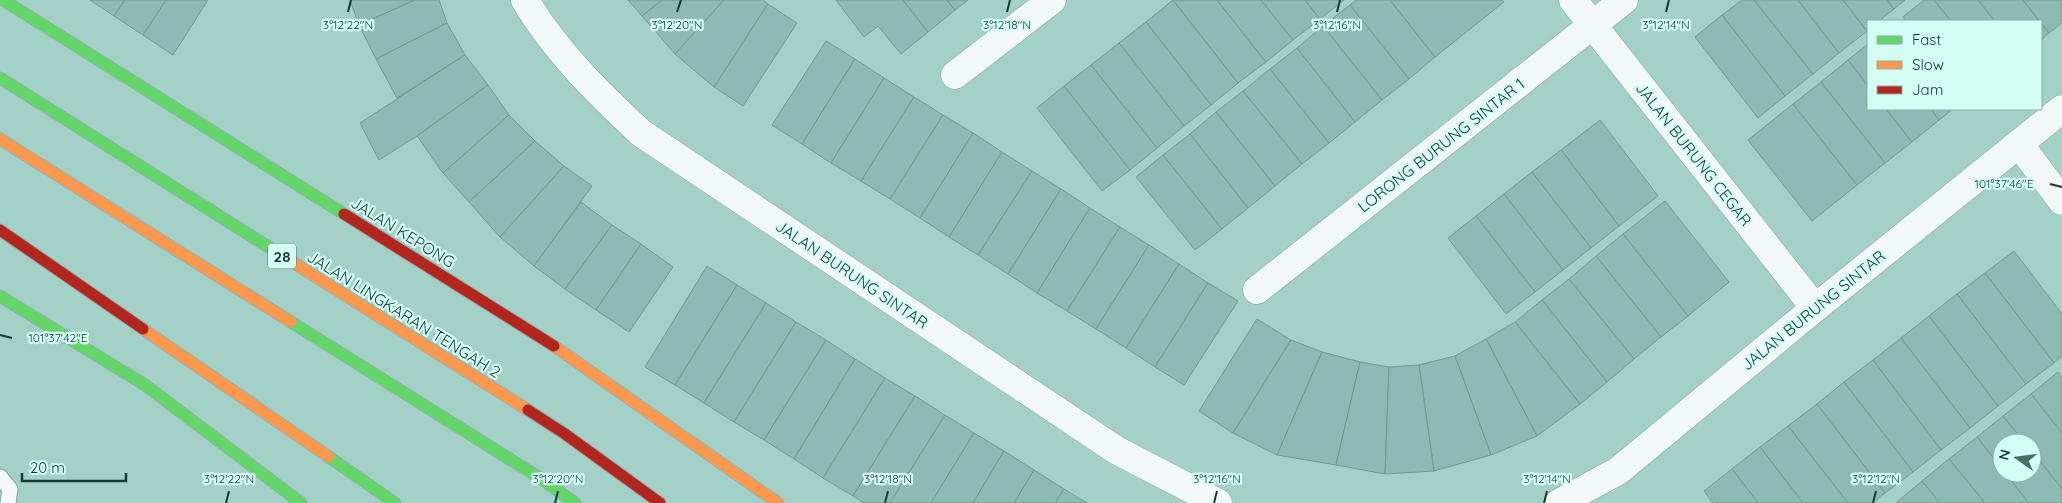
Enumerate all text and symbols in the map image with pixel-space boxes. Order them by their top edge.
text: 3°12'22"N [323,17,373,32]
text: 3°12'20"N [652,17,702,32]
text: 3°12'18"N [983,17,1031,32]
text: 3°12'16"N [1313,17,1361,32]
text: 3°12'14"N [1642,17,1690,32]
legend [1867,20,2042,110]
text: Fast [1912,30,1941,49]
text: Slow [1912,55,1944,74]
street label: LORONG BURUNG SINTAR 1 [1354,74,1528,216]
street label: JALAN BURUNG CEGAR [1632,78,1756,230]
text: Jam [1912,80,1943,99]
text: 101°37'46"E [1975,176,2034,191]
street label: JALAN KEPONG [347,192,459,272]
street label: JALAN BURUNG SINTAR [772,215,932,333]
road number: 28 [268,244,296,268]
street label: JALAN LINGKARAN TENGAH 2 [304,246,505,382]
street label: JALAN BURUNG SINTAR [1737,246,1889,374]
text: 101°37'42"E [28,330,88,345]
north arrow [1992,433,2042,483]
text: N [1994,448,2014,462]
scale bar [22,450,126,482]
text: 20 m [30,458,65,477]
text: 3°12'22"N [204,471,254,486]
text: 3°12'20"N [533,471,583,486]
text: 3°12'18"N [864,471,912,486]
text: 3°12'16"N [1193,471,1241,486]
text: 3°12'14"N [1523,471,1571,486]
text: 3°12'12"N [1852,471,1900,486]

